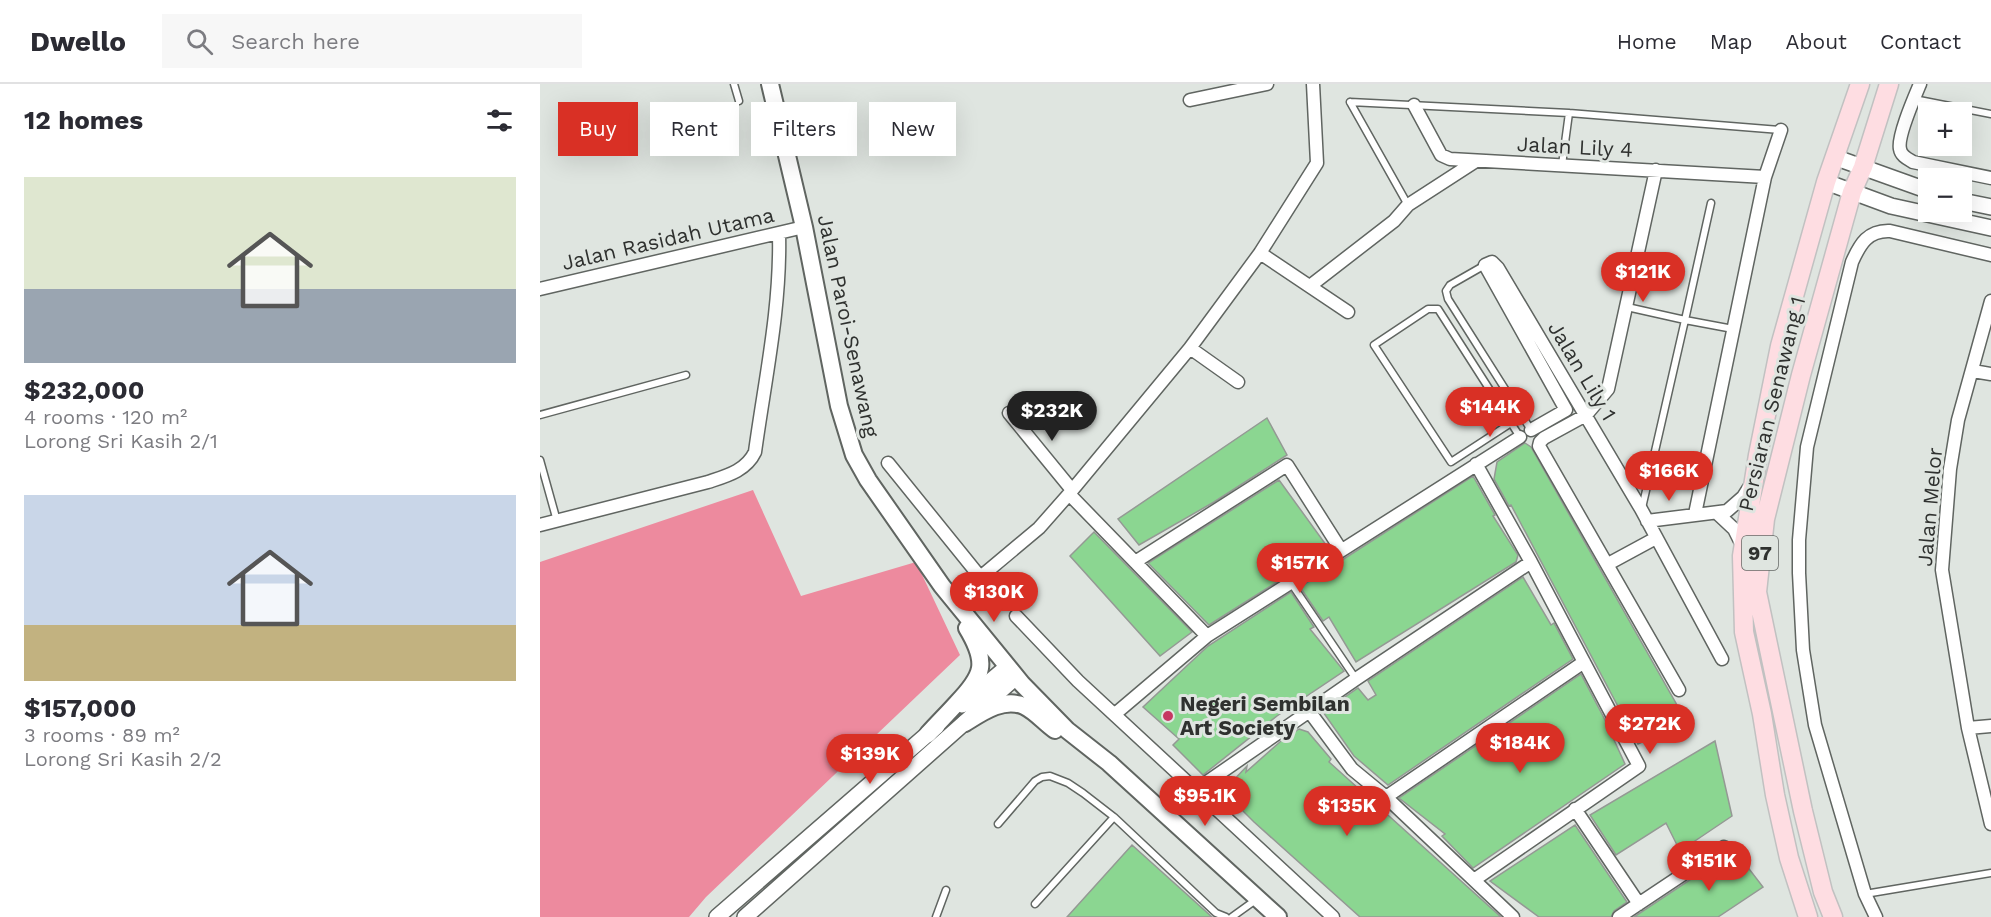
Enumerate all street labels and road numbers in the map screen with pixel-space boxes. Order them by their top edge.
street label: Jalan Lily 4 [1516,131,1634,162]
street label: Jalan Rasidah Utama [559,202,777,275]
street label: Jalan Paroi-Senawang [813,212,884,440]
street label: Persiaran Senawang 1 [1733,294,1810,514]
street label: Jalan Lily 1 [1543,317,1622,425]
street label: Jalan Melor [1912,446,1947,567]
road number: 97 [1742,536,1778,570]

